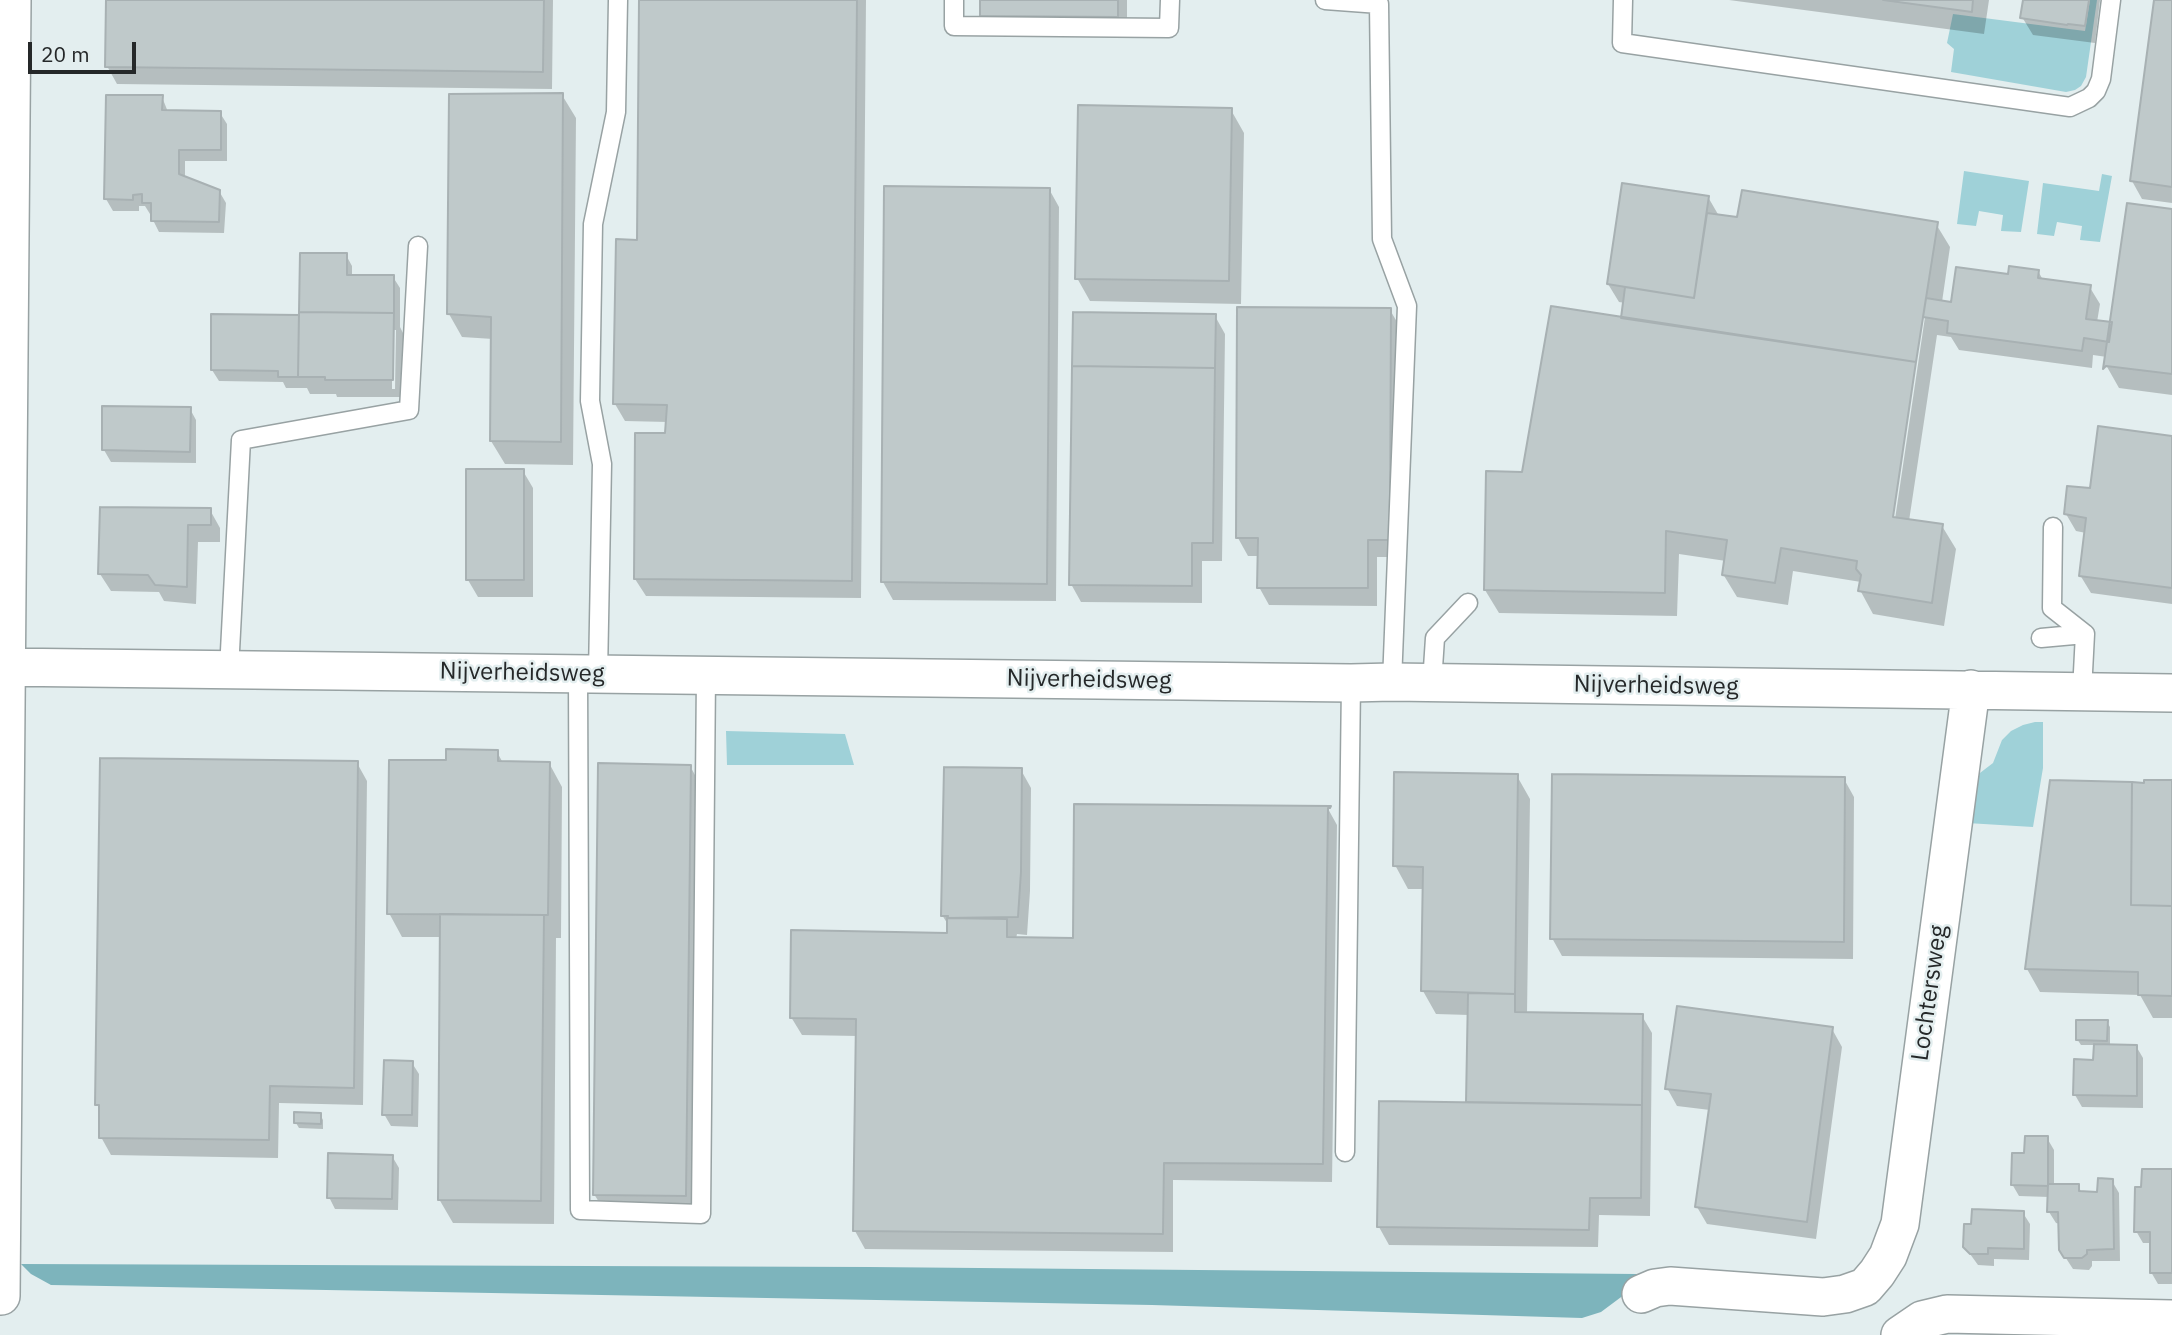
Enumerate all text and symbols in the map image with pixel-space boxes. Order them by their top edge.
scale bar [32,28,140,72]
text: 20 m [41,40,90,68]
street label: Nijverheidsweg [439,657,605,689]
street label: Nijverheidsweg [1006,664,1172,696]
street label: Nijverheidsweg [1573,670,1739,702]
street label: Lochtersweg [1906,923,1954,1063]

